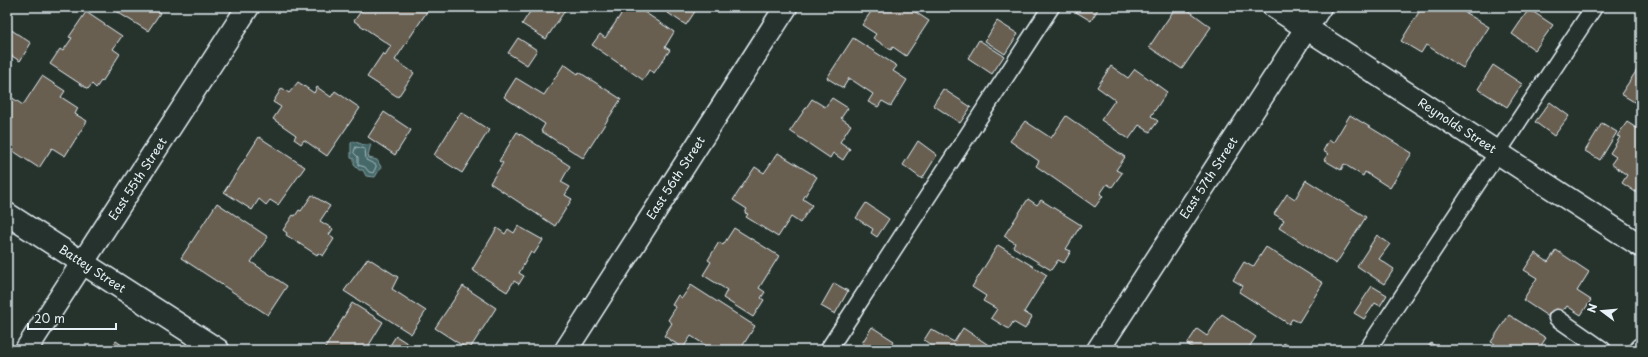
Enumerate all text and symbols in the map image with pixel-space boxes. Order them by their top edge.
street label: Reynolds Street [1415,93,1500,157]
street label: East 56th Street [641,132,709,223]
street label: East 55th Street [104,133,171,223]
street label: East 57th Street [1175,133,1241,222]
street label: Battey Street [55,240,130,297]
north arrow [1582,291,1622,331]
text: N [1583,301,1601,315]
scale bar [28,305,116,331]
text: 20 m [34,309,65,327]

